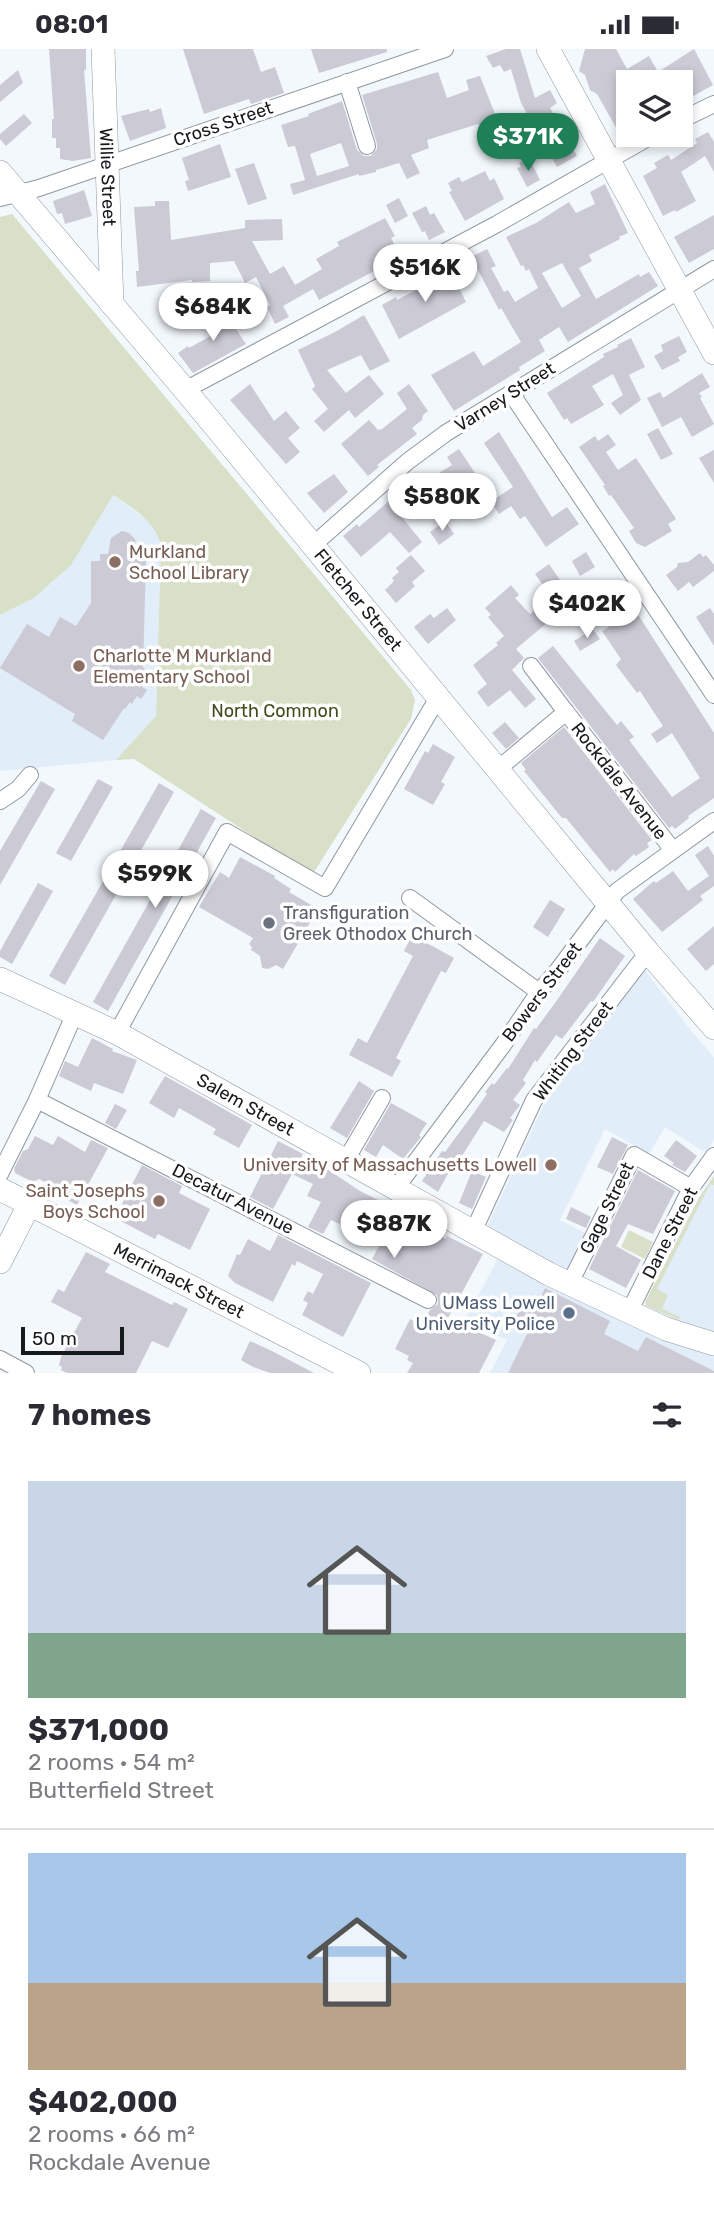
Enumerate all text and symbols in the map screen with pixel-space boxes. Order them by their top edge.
text: 08:01 [35,9,108,40]
map controls [616,70,693,147]
button: layers [616,70,693,147]
street label: Cross Street [170,97,276,151]
pin: $371K [479,113,577,173]
text: $371K [493,122,563,150]
street label: Willie Street [95,127,120,227]
pin: $516K [376,245,474,304]
text: $516K [389,253,461,281]
pin: $684K [164,283,262,343]
text: $684K [175,292,251,320]
street label: Varney Street [451,357,559,437]
pin: $580K [393,473,491,533]
text: $580K [404,482,480,510]
place label: Murkland School Library [129,541,249,584]
street label: Fletcher Street [309,544,407,656]
marker: Murkland School Library [107,554,123,570]
pin: $402K [538,581,636,640]
text: $402K [549,589,625,617]
place label: Charlotte M Murkland Elementary School [93,645,272,688]
marker: Charlotte M Murkland Elementary School [71,658,87,674]
park label: North Common [211,700,339,722]
street label: Rockdale Avenue [566,718,672,844]
pin: $599K [106,851,204,910]
text: $599K [118,859,192,887]
place label: Transfiguration Greek Othodox Church [283,902,472,945]
marker: Transfiguration Greek Othodox Church [261,915,277,931]
street label: Bowers Street [497,938,587,1046]
street label: Whiting Street [528,997,618,1105]
street label: Salem Street [193,1069,298,1141]
place label: University of Massachusetts Lowell [243,1154,537,1176]
marker: University of Massachusetts Lowell [543,1157,559,1173]
street label: Gage Street [575,1158,639,1258]
street label: Decatur Avenue [169,1159,297,1239]
place label: Saint Josephs Boys School [25,1180,145,1223]
street label: Dane Street [638,1184,702,1282]
marker: Saint Josephs Boys School [151,1193,167,1209]
pin: $887K [345,1201,443,1260]
text: $887K [357,1209,431,1237]
street label: Merrimack Street [110,1238,248,1323]
place label: UMass Lowell University Police [416,1292,555,1335]
marker: UMass Lowell University Police [561,1305,577,1321]
scale bar [21,1324,124,1356]
text: 50 m [32,1327,77,1350]
icon: filters [648,1396,686,1434]
text: 7 homes [28,1397,151,1433]
icon: home [294,1527,420,1653]
text: $371,000 [28,1712,169,1748]
text: 2 rooms · 54 m² [28,1748,195,1776]
text: Butterfield Street [28,1776,214,1804]
icon: home [294,1899,420,2025]
text: $402,000 [28,2084,178,2120]
text: 2 rooms · 66 m² [28,2120,195,2148]
text: Rockdale Avenue [28,2148,211,2176]

